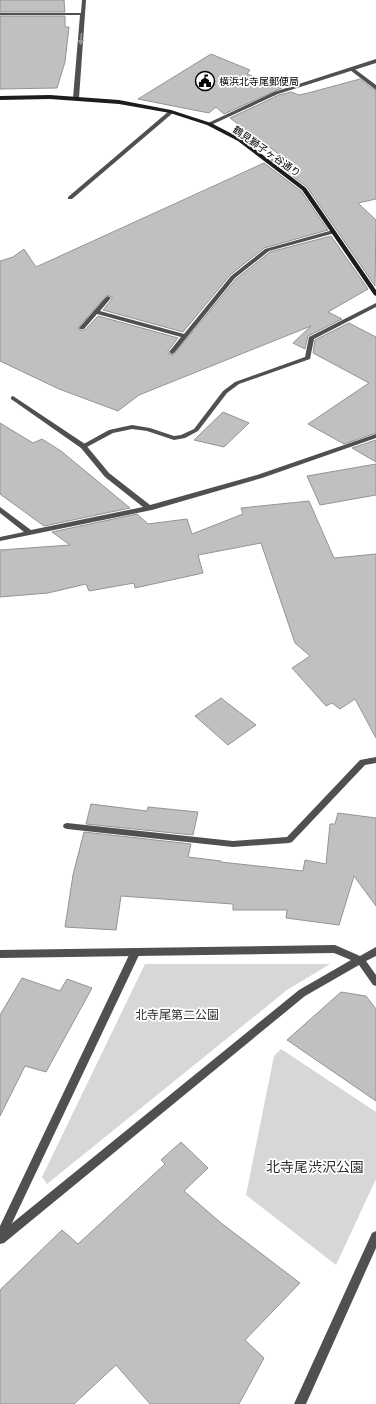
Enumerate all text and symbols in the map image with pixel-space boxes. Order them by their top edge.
one-way arrow [77,33,84,45]
public building icon: 横浜北寺尾郵便局 [194,70,216,92]
place label: 横浜北寺尾郵便局 [219,75,299,88]
street label: 鶴見獅子ヶ谷通り [230,123,303,180]
park label: 北寺尾第二公園 [135,1007,219,1022]
park label: 北寺尾渋沢公園 [266,1158,364,1176]

